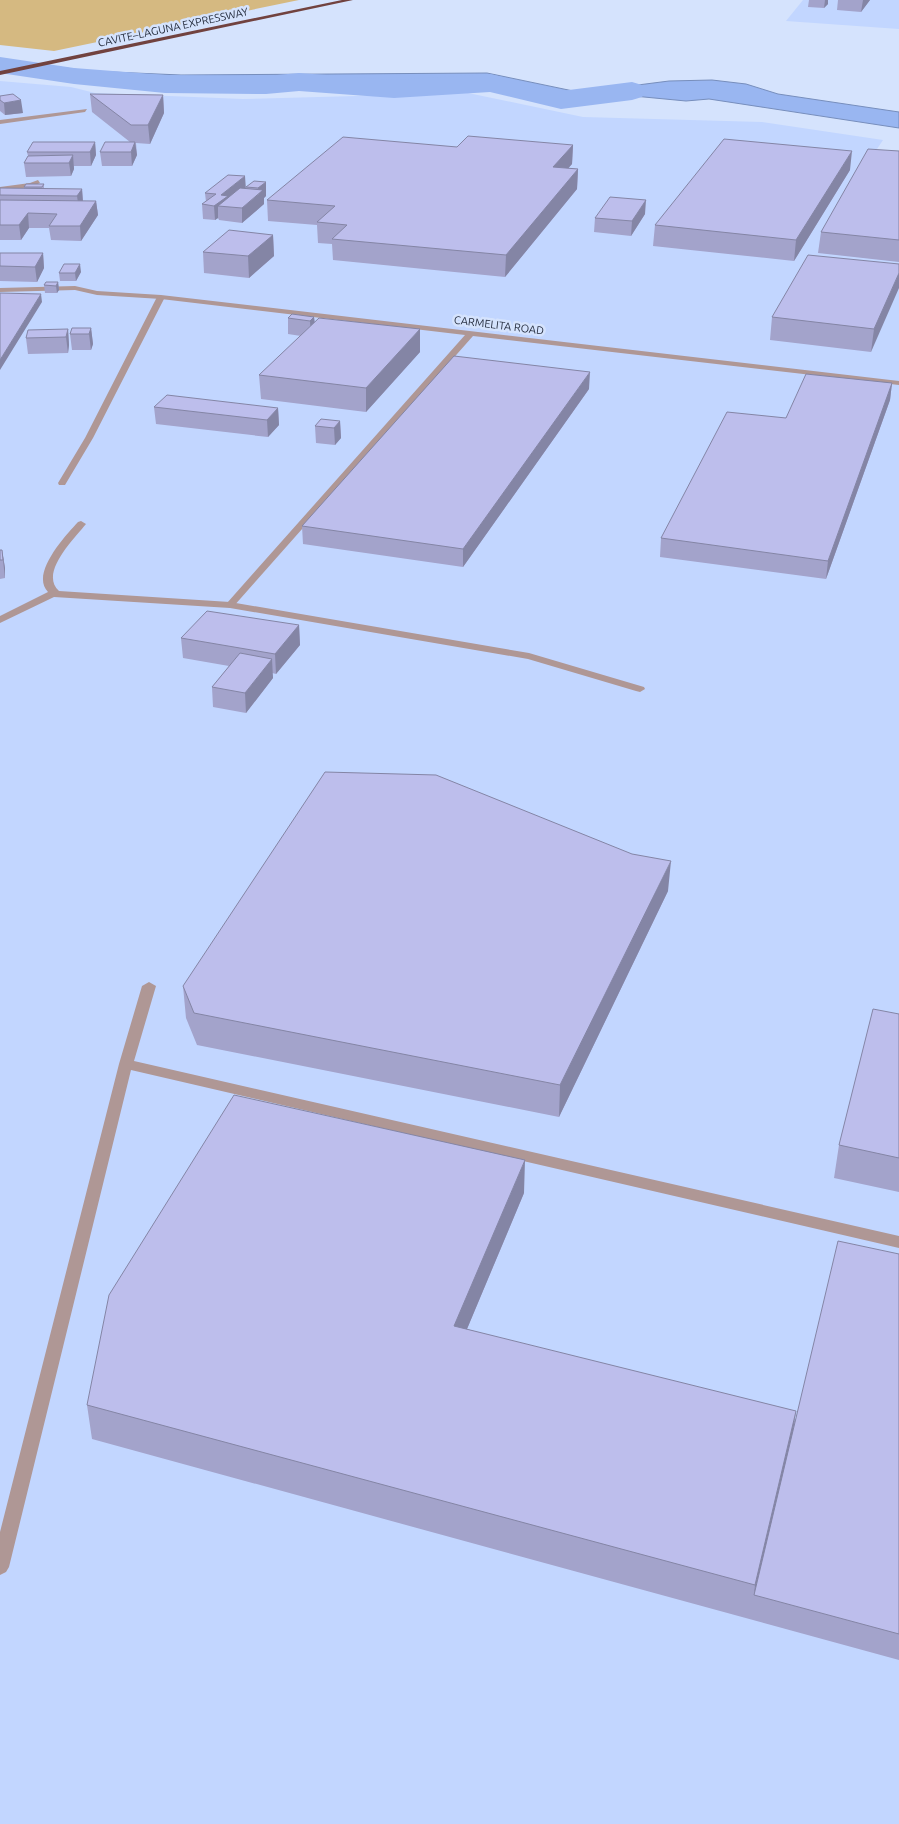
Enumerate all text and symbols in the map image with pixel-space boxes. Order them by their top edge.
street label: CAVITE–LAGUNA EXPRESSWAY [97,5,250,49]
street label: CARMELITA ROAD [453,314,545,336]

